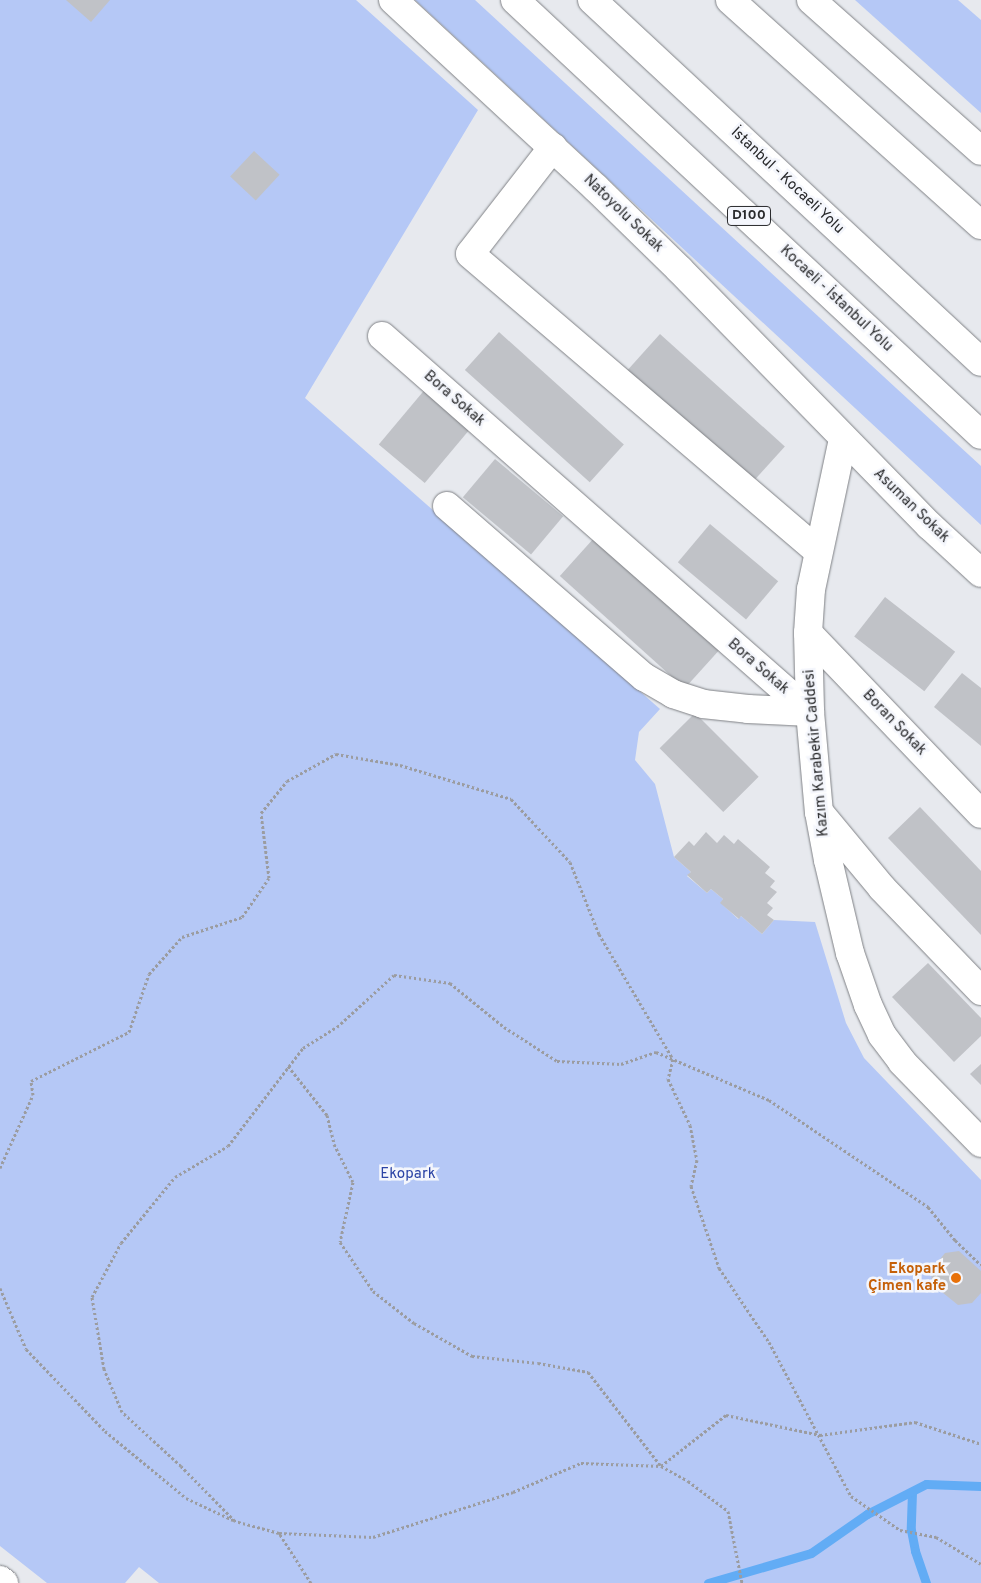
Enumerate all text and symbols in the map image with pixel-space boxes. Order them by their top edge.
street label: İstanbul - Kocaeli Yolu [727,124,847,238]
street label: Natoyolu Sokak [579,171,667,257]
road number: D100 [726,205,772,228]
street label: Kocaeli - İstanbul Yolu [776,242,896,356]
street label: Bora Sokak [420,367,488,431]
street label: Asuman Sokak [869,465,953,547]
street label: Bora Sokak [724,635,792,699]
street label: Kazım Karabekir Caddesi [801,669,833,837]
street label: Boran Sokak [858,686,930,760]
park label: Ekopark [380,1166,436,1184]
place label: Ekopark Çimen kafe [868,1260,946,1295]
marker: Ekopark Çimen kafe [950,1272,962,1284]

